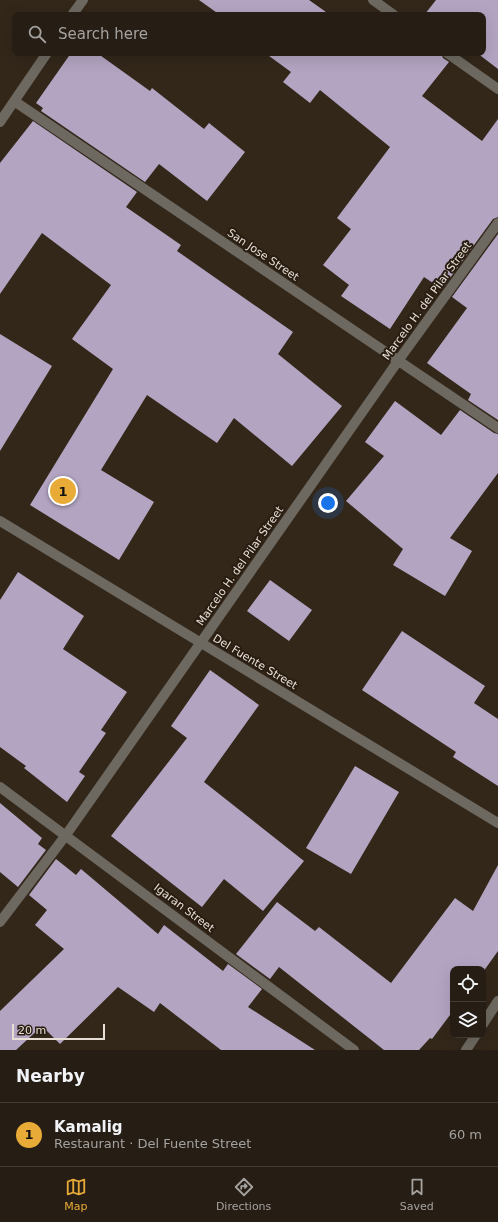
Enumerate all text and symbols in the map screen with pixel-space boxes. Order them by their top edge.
search box [12,12,486,56]
icon: search [26,23,48,45]
text: Search here [58,25,148,43]
street label: San Jose Street [225,226,302,284]
street label: Marcelo H. del Pilar Street [380,239,475,363]
pin: 1 [50,476,76,506]
your location [318,493,338,513]
street label: Marcelo H. del Pilar Street [194,503,287,628]
street label: Del Fuente Street [210,632,300,693]
street label: Igaran Street [151,881,217,935]
map controls [450,966,486,1038]
button: locate [450,966,486,1002]
button: layers [450,1002,486,1038]
scale bar [12,1022,105,1041]
text: 20 m [18,1024,46,1037]
text: Nearby [16,1066,85,1086]
text: Kamalig [54,1118,123,1136]
text: 1 [24,1127,34,1142]
text: 60 m [449,1127,482,1142]
text: Restaurant · Del Fuente Street [54,1136,251,1151]
tab: Map [64,1176,87,1213]
tab: Directions [216,1176,271,1213]
tab: Saved [400,1176,434,1213]

